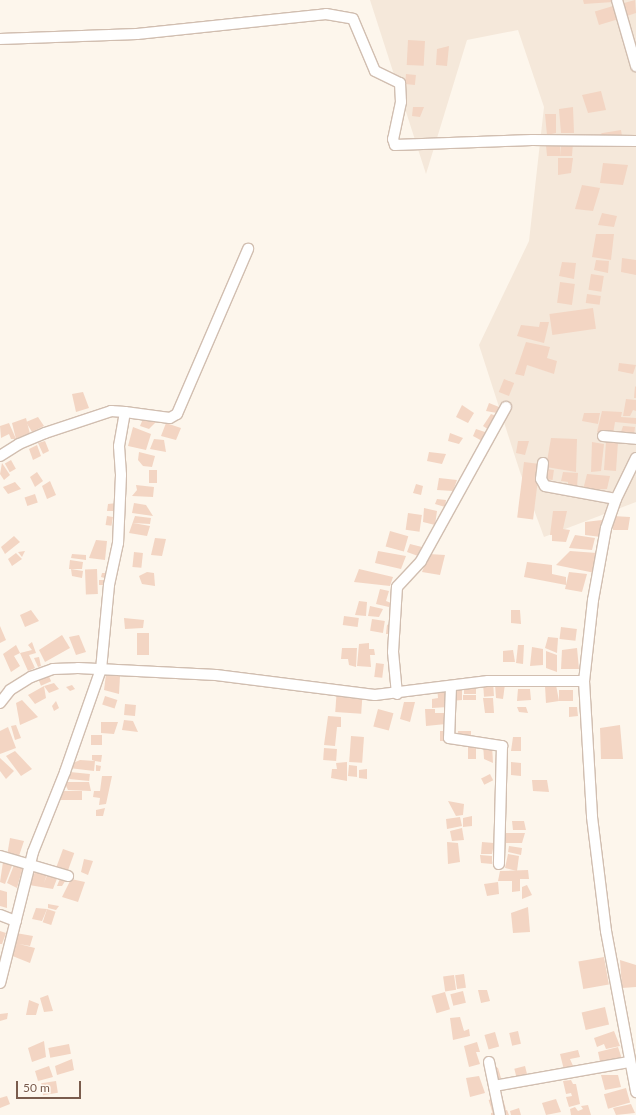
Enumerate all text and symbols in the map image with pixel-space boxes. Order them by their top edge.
scale bar [18,1073,83,1099]
text: 50 m [23,1080,50,1095]

